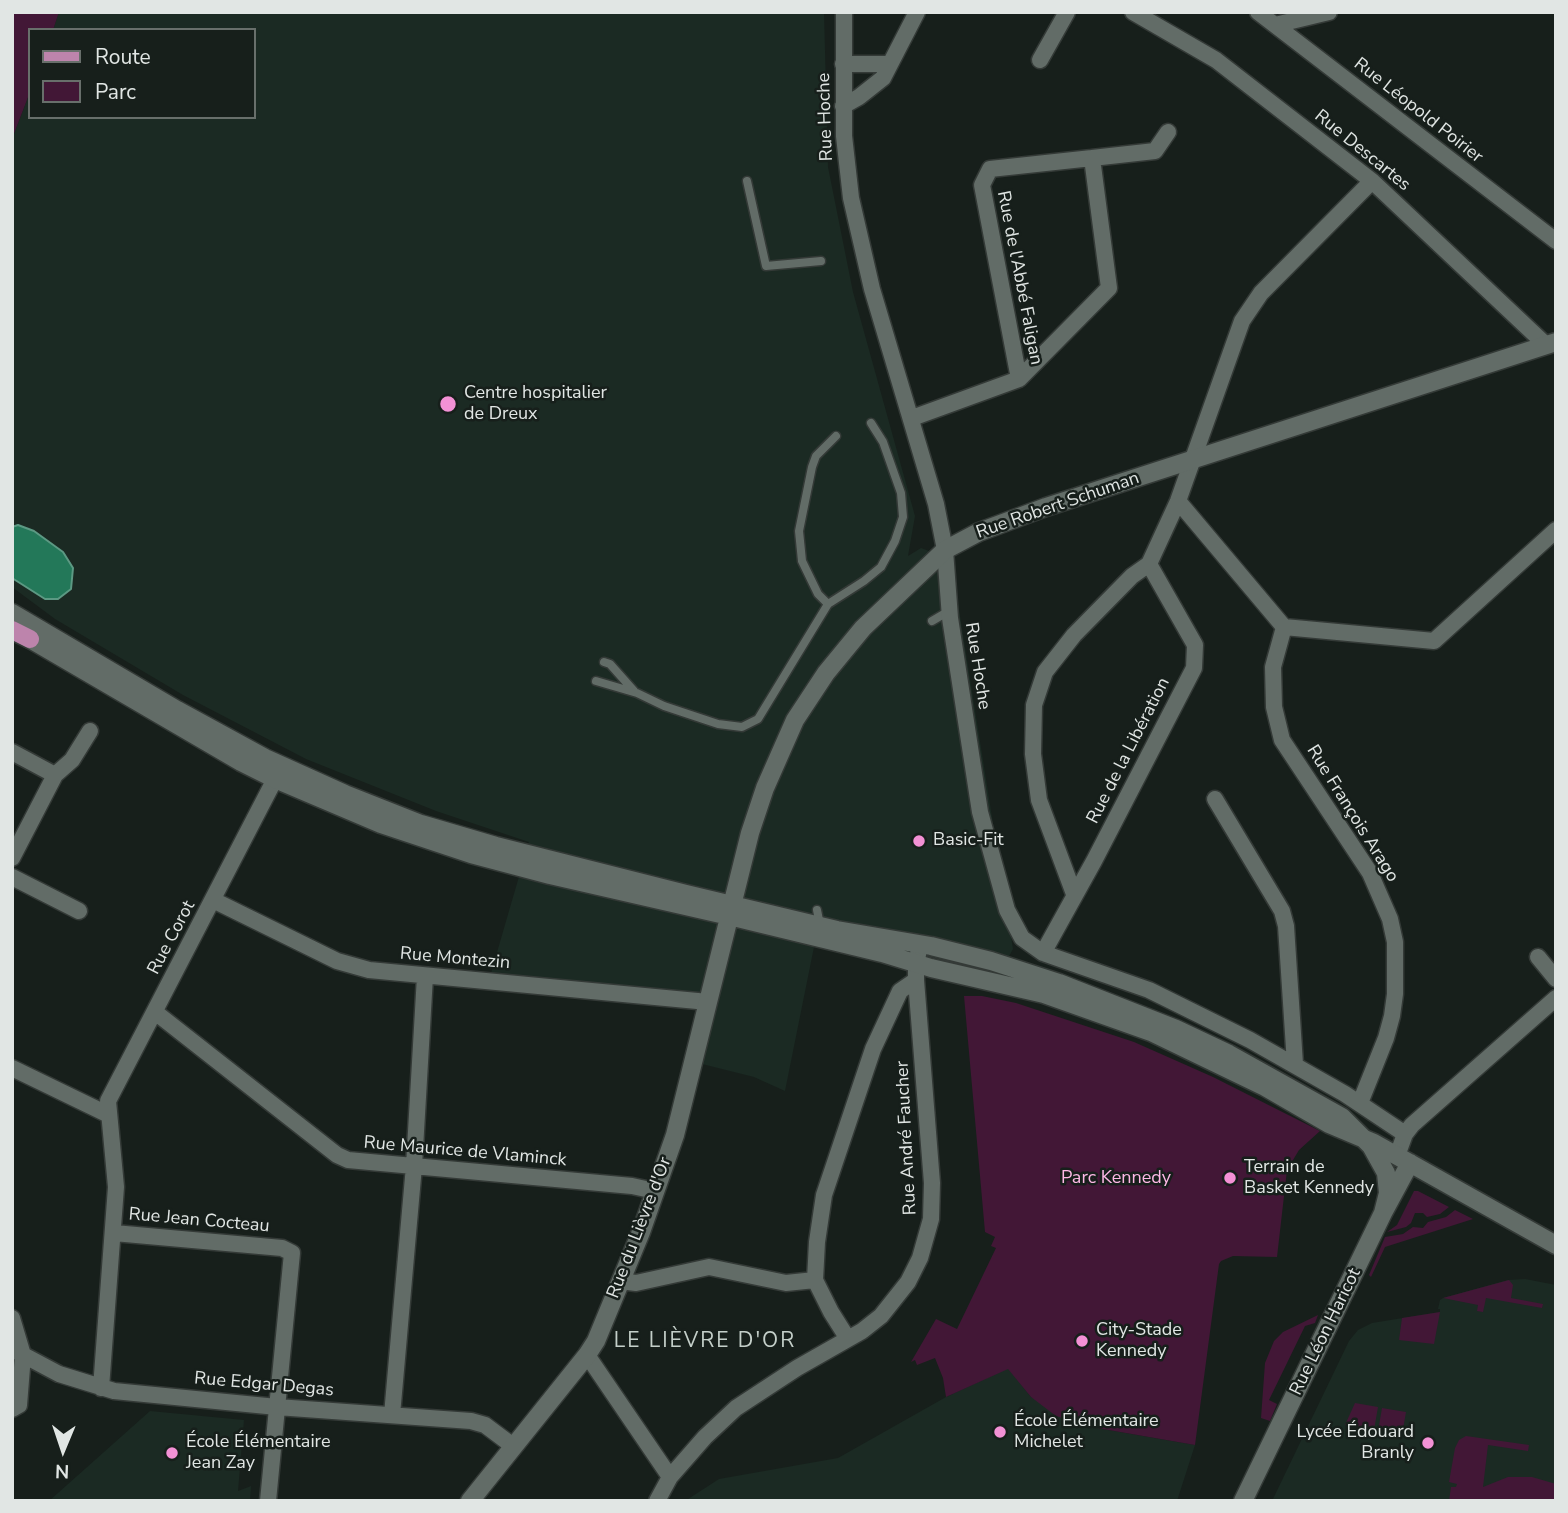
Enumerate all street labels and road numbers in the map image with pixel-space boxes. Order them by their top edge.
street label: Rue Léopold Poirier [1349,54,1487,168]
street label: Rue Hoche [814,73,838,161]
street label: Rue Descartes [1310,106,1414,196]
street label: Rue de l'Abbé Faligan [992,189,1046,367]
street label: Rue Robert Schuman [974,468,1142,544]
street label: Rue Hoche [959,621,995,711]
street label: Rue de la Libération [1083,674,1175,828]
street label: Rue François Arago [1301,742,1403,886]
street label: Rue Corot [144,897,200,979]
street label: Rue Montezin [399,943,511,975]
street label: Rue André Faucher [892,1060,922,1216]
street label: Rue Maurice de Vlaminck [363,1132,567,1172]
street label: Rue du Lièvre d'Or [603,1154,677,1302]
street label: Rue Jean Cocteau [128,1204,270,1238]
street label: Rue Léon Haricot [1286,1265,1366,1399]
street label: Rue Edgar Degas [193,1368,335,1402]

